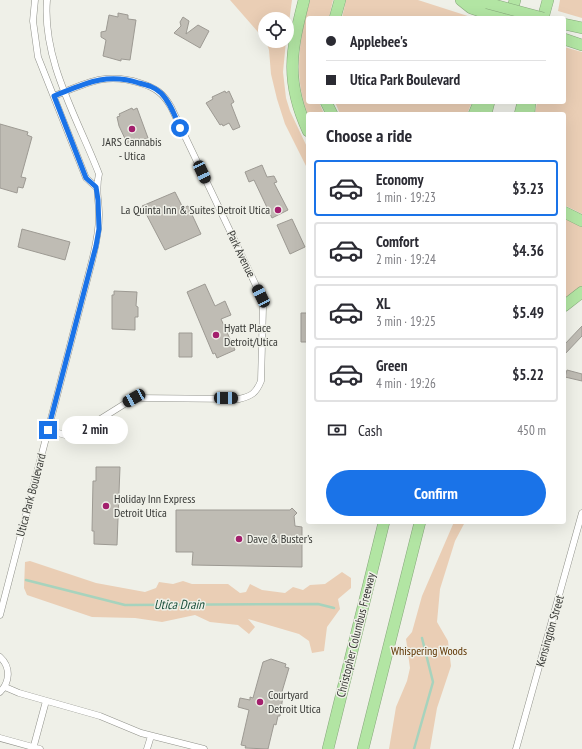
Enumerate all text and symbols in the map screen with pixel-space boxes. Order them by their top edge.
map controls [258,12,294,48]
button: locate [258,12,294,48]
text: Applebee's [350,32,407,51]
text: Utica Park Boulevard [350,70,460,89]
route start [171,119,189,137]
marker: JARS Cannabis - Utica [127,124,137,134]
text: Choose a ride [326,124,412,147]
place label: JARS Cannabis - Utica [101,134,162,163]
car [191,159,213,185]
icon: car [328,170,364,206]
text: Economy [376,170,424,189]
text: $3.23 [512,179,544,198]
text: 1 min · 19:23 [376,189,436,206]
place label: La Quinta Inn & Suites Detroit Utica [121,202,270,217]
marker: La Quinta Inn & Suites Detroit Utica [273,205,283,215]
street label: Park Avenue [224,228,259,280]
icon: car [328,232,364,268]
text: Comfort [376,232,419,251]
text: $4.36 [512,241,544,260]
text: 2 min · 19:24 [376,251,436,268]
car [250,283,272,309]
icon: car [328,294,364,330]
text: XL [376,294,390,313]
text: $5.49 [512,303,544,322]
text: 3 min · 19:25 [376,313,436,330]
place label: Hyatt Place Detroit/Utica [224,320,278,349]
marker: Hyatt Place Detroit/Utica [211,330,221,340]
icon: car [328,356,364,392]
text: Green [376,356,408,375]
text: $5.22 [512,365,544,384]
text: 4 min · 19:26 [376,375,436,392]
car [121,387,147,409]
car [214,392,238,404]
callout: 2 min [62,416,128,444]
icon: cash [326,419,348,441]
route end [39,421,57,439]
text: 2 min [82,421,108,438]
text: Cash [358,421,382,440]
text: 450 m [517,422,546,439]
street label: Utica Park Boulevard [12,452,49,538]
button: Confirm [326,470,546,516]
place label: Holiday Inn Express Detroit Utica [114,491,195,520]
marker: Holiday Inn Express Detroit Utica [101,501,111,511]
place label: Dave & Buster's [247,531,313,546]
marker: Dave & Buster's [234,534,244,544]
street label: Christopher Columbus Freeway [333,571,378,699]
street label: Kensington Street [532,593,567,668]
water label: Utica Drain [154,596,205,613]
park label: Whispering Woods [391,643,467,658]
place label: Courtyard Detroit Utica [268,687,321,716]
marker: Courtyard Detroit Utica [255,697,265,707]

